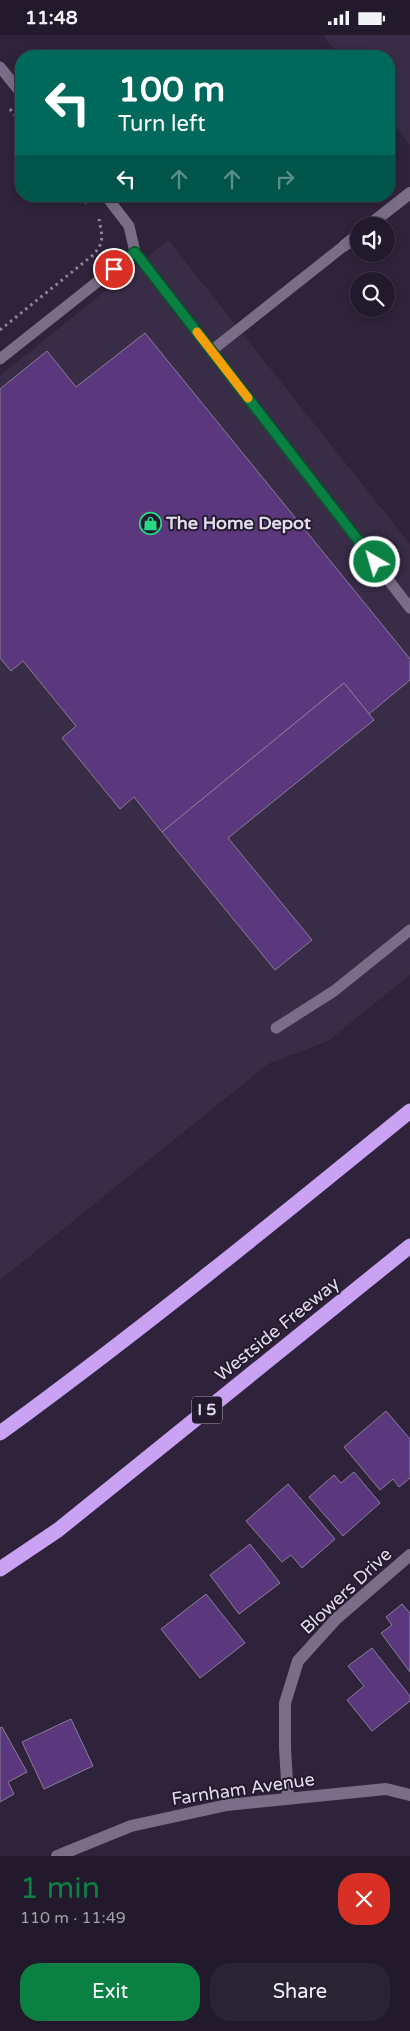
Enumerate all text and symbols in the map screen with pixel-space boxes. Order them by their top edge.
text: 11:48 [25,7,78,29]
text: 100 m [118,69,225,111]
icon: left [35,70,100,135]
text: Turn left [118,111,206,137]
icon: left [112,165,140,193]
icon: ahead [165,165,193,193]
icon: ahead [218,165,246,193]
icon: right [271,165,299,193]
map controls [350,217,395,317]
button: sound [350,217,395,262]
pin [93,248,135,290]
icon: arrive [100,255,128,283]
button: search [350,272,395,317]
shop icon: The Home Depot [138,511,162,535]
place label: The Home Depot [165,512,311,534]
position arrow [348,535,400,587]
street label: Westside Freeway [210,1272,344,1386]
road number: I 5 [192,1397,222,1423]
street label: Blowers Drive [296,1543,396,1639]
street label: Farnham Avenue [170,1768,316,1810]
text: 1 min [20,1870,100,1907]
button: close [338,1873,390,1925]
text: 110 m · 11:49 [20,1908,126,1928]
button: Exit [20,1963,200,2021]
button: Share [210,1963,390,2021]

